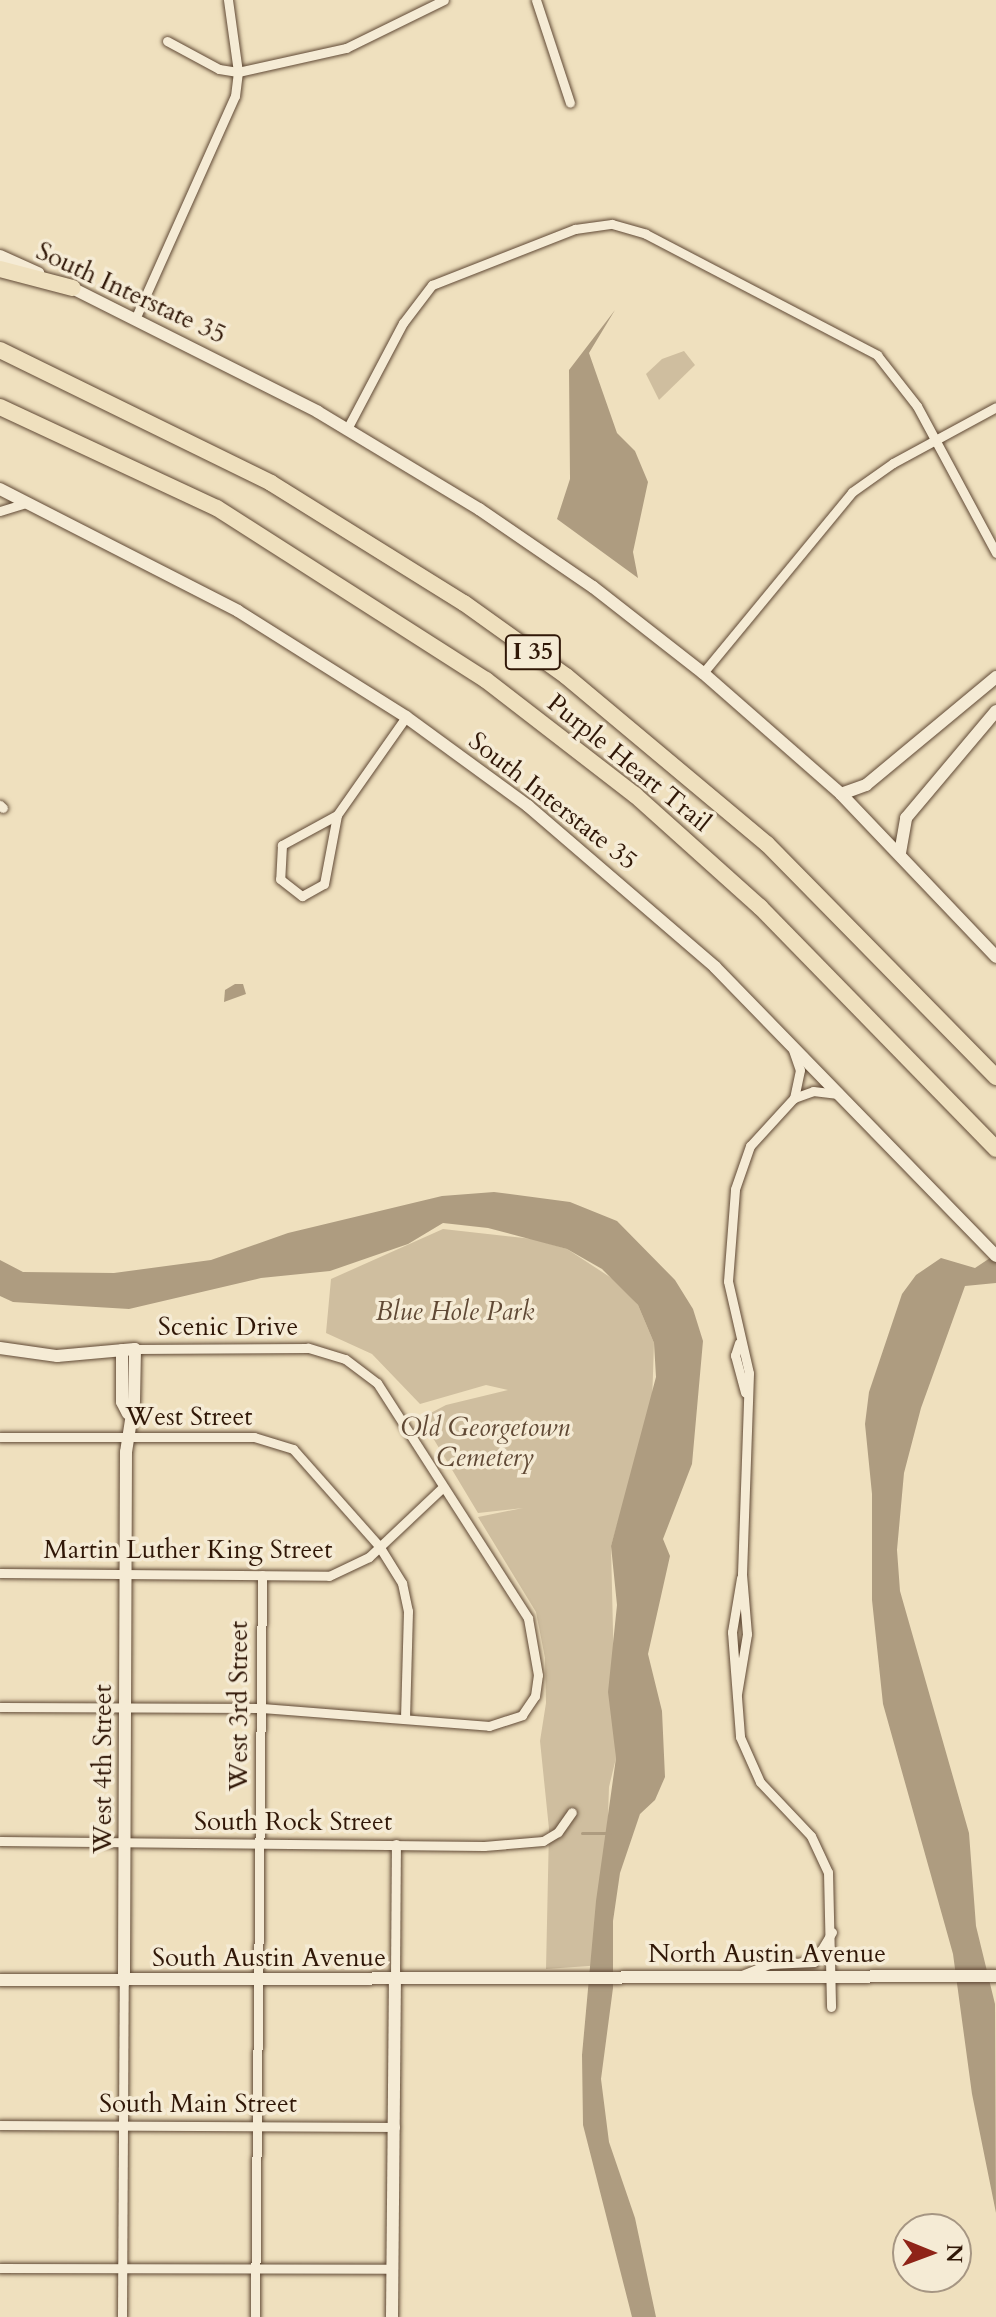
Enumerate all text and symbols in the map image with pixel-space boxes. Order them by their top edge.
street label: South Interstate 35 [31,235,231,351]
road number: I 35 [503,632,563,672]
street label: Purple Heart Trail [541,687,717,839]
street label: South Interstate 35 [462,725,644,877]
park label: Blue Hole Park [376,1296,534,1328]
street label: Scenic Drive [158,1311,298,1343]
street label: West Street [126,1401,252,1433]
park label: Old Georgetown Cemetery [400,1412,570,1474]
street label: Martin Luther King Street [44,1534,332,1566]
street label: West 3rd Street [223,1621,255,1791]
street label: West 4th Street [87,1684,119,1854]
street label: South Rock Street [194,1806,392,1838]
street label: North Austin Avenue [648,1938,886,1970]
street label: South Austin Avenue [152,1942,386,1974]
street label: South Main Street [99,2088,297,2120]
north arrow [892,2213,972,2293]
text: N [939,2244,969,2263]

